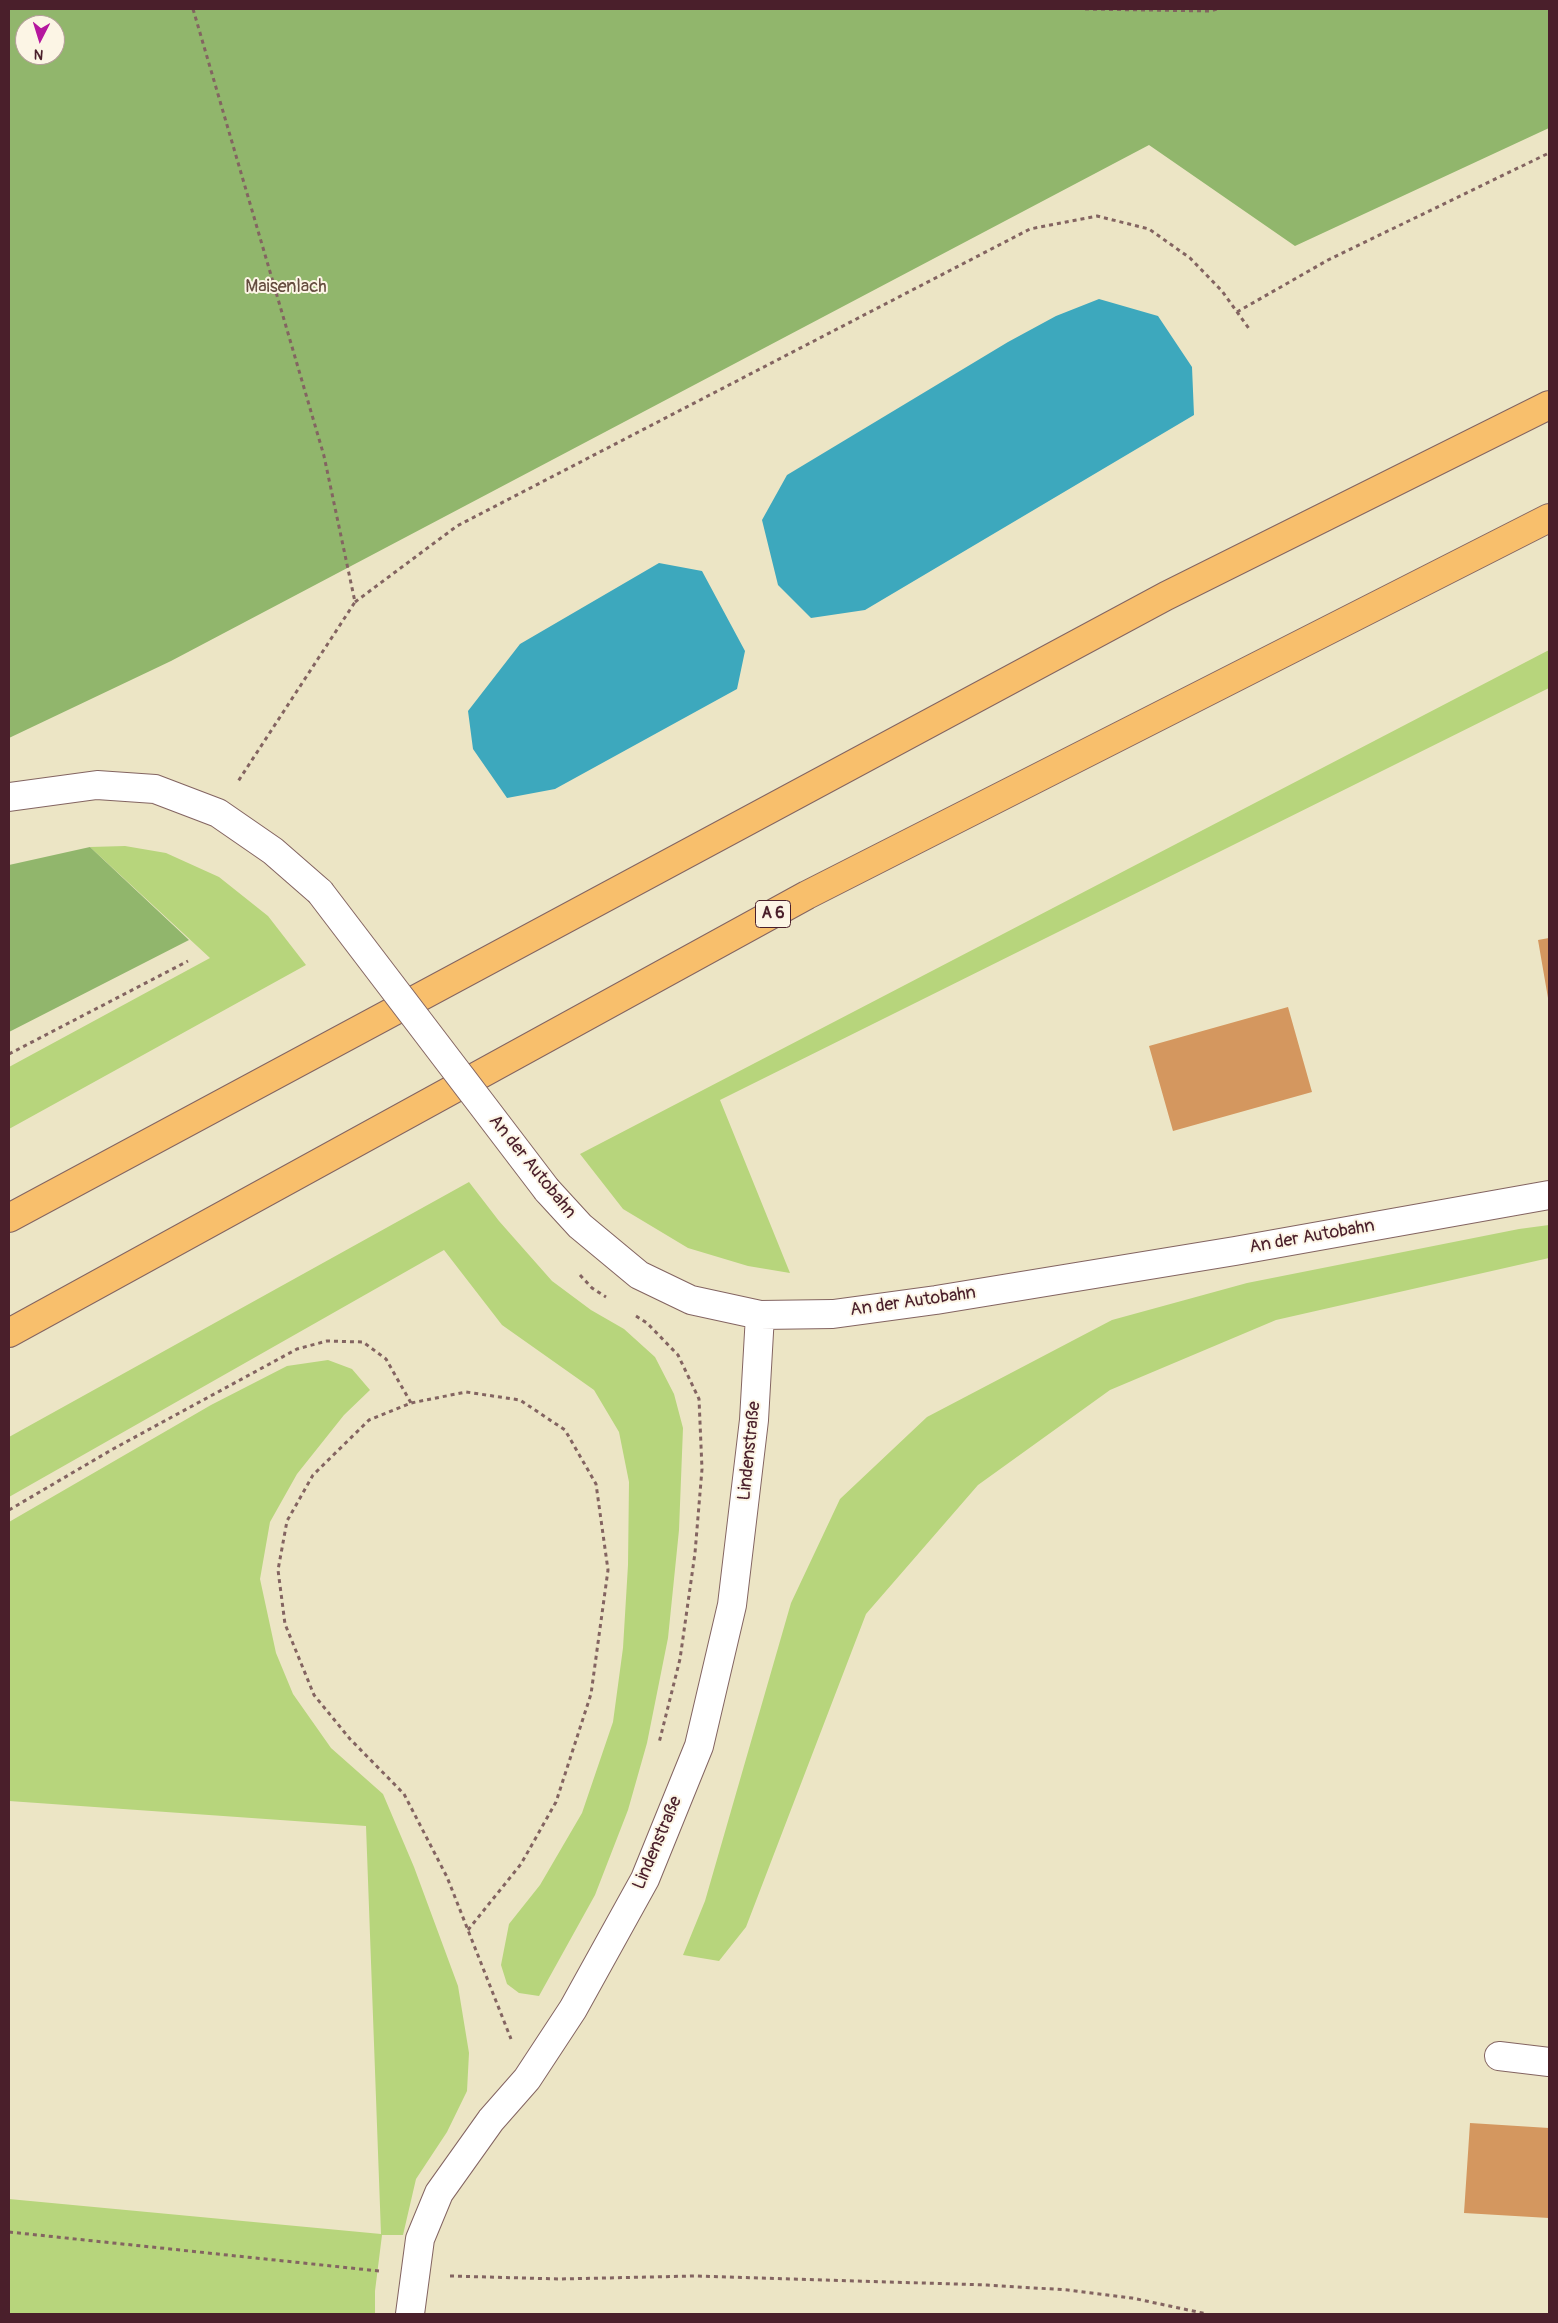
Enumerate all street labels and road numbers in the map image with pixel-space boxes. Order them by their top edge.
road number: A 6 [756,901,790,928]
street label: An der Autobahn [484,1111,580,1223]
street label: An der Autobahn [1248,1215,1376,1259]
street label: An der Autobahn [849,1282,977,1322]
street label: Lindenstraße [734,1400,766,1502]
street label: Lindenstraße [629,1793,687,1893]

